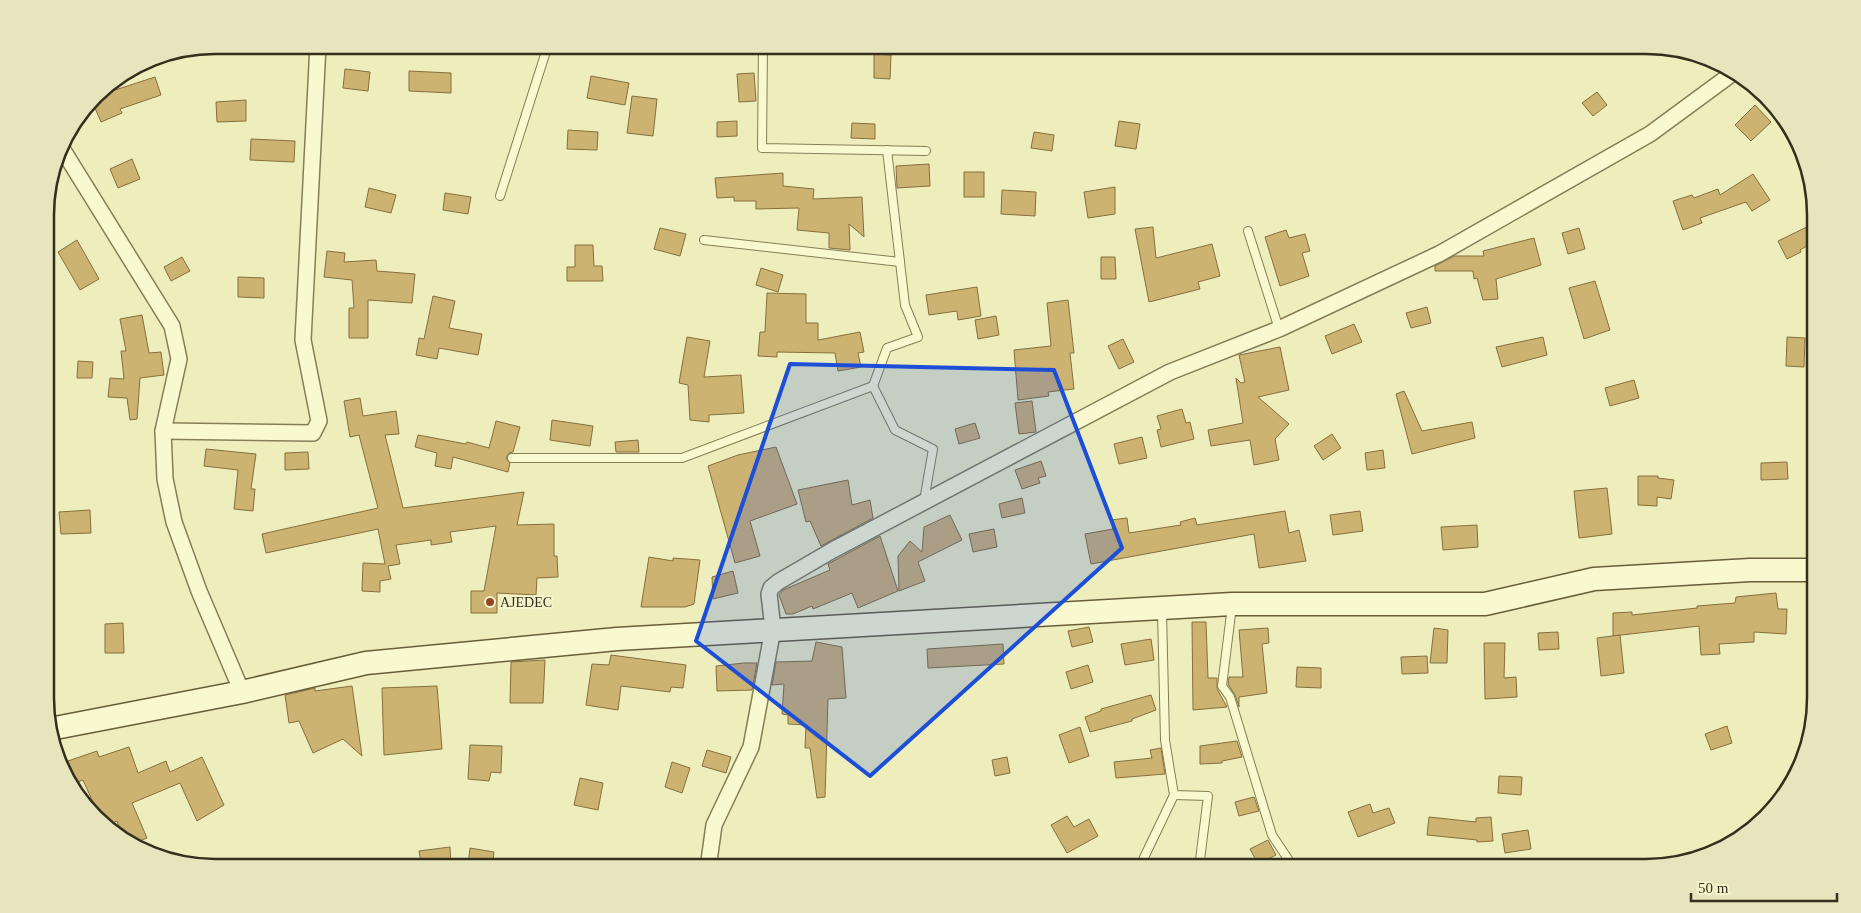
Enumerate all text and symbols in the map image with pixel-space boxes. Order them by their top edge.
place label: AJEDEC [500,595,552,610]
marker: AJEDEC [484,596,496,608]
scale bar [1691,870,1837,902]
text: 50 m [1698,880,1729,896]

